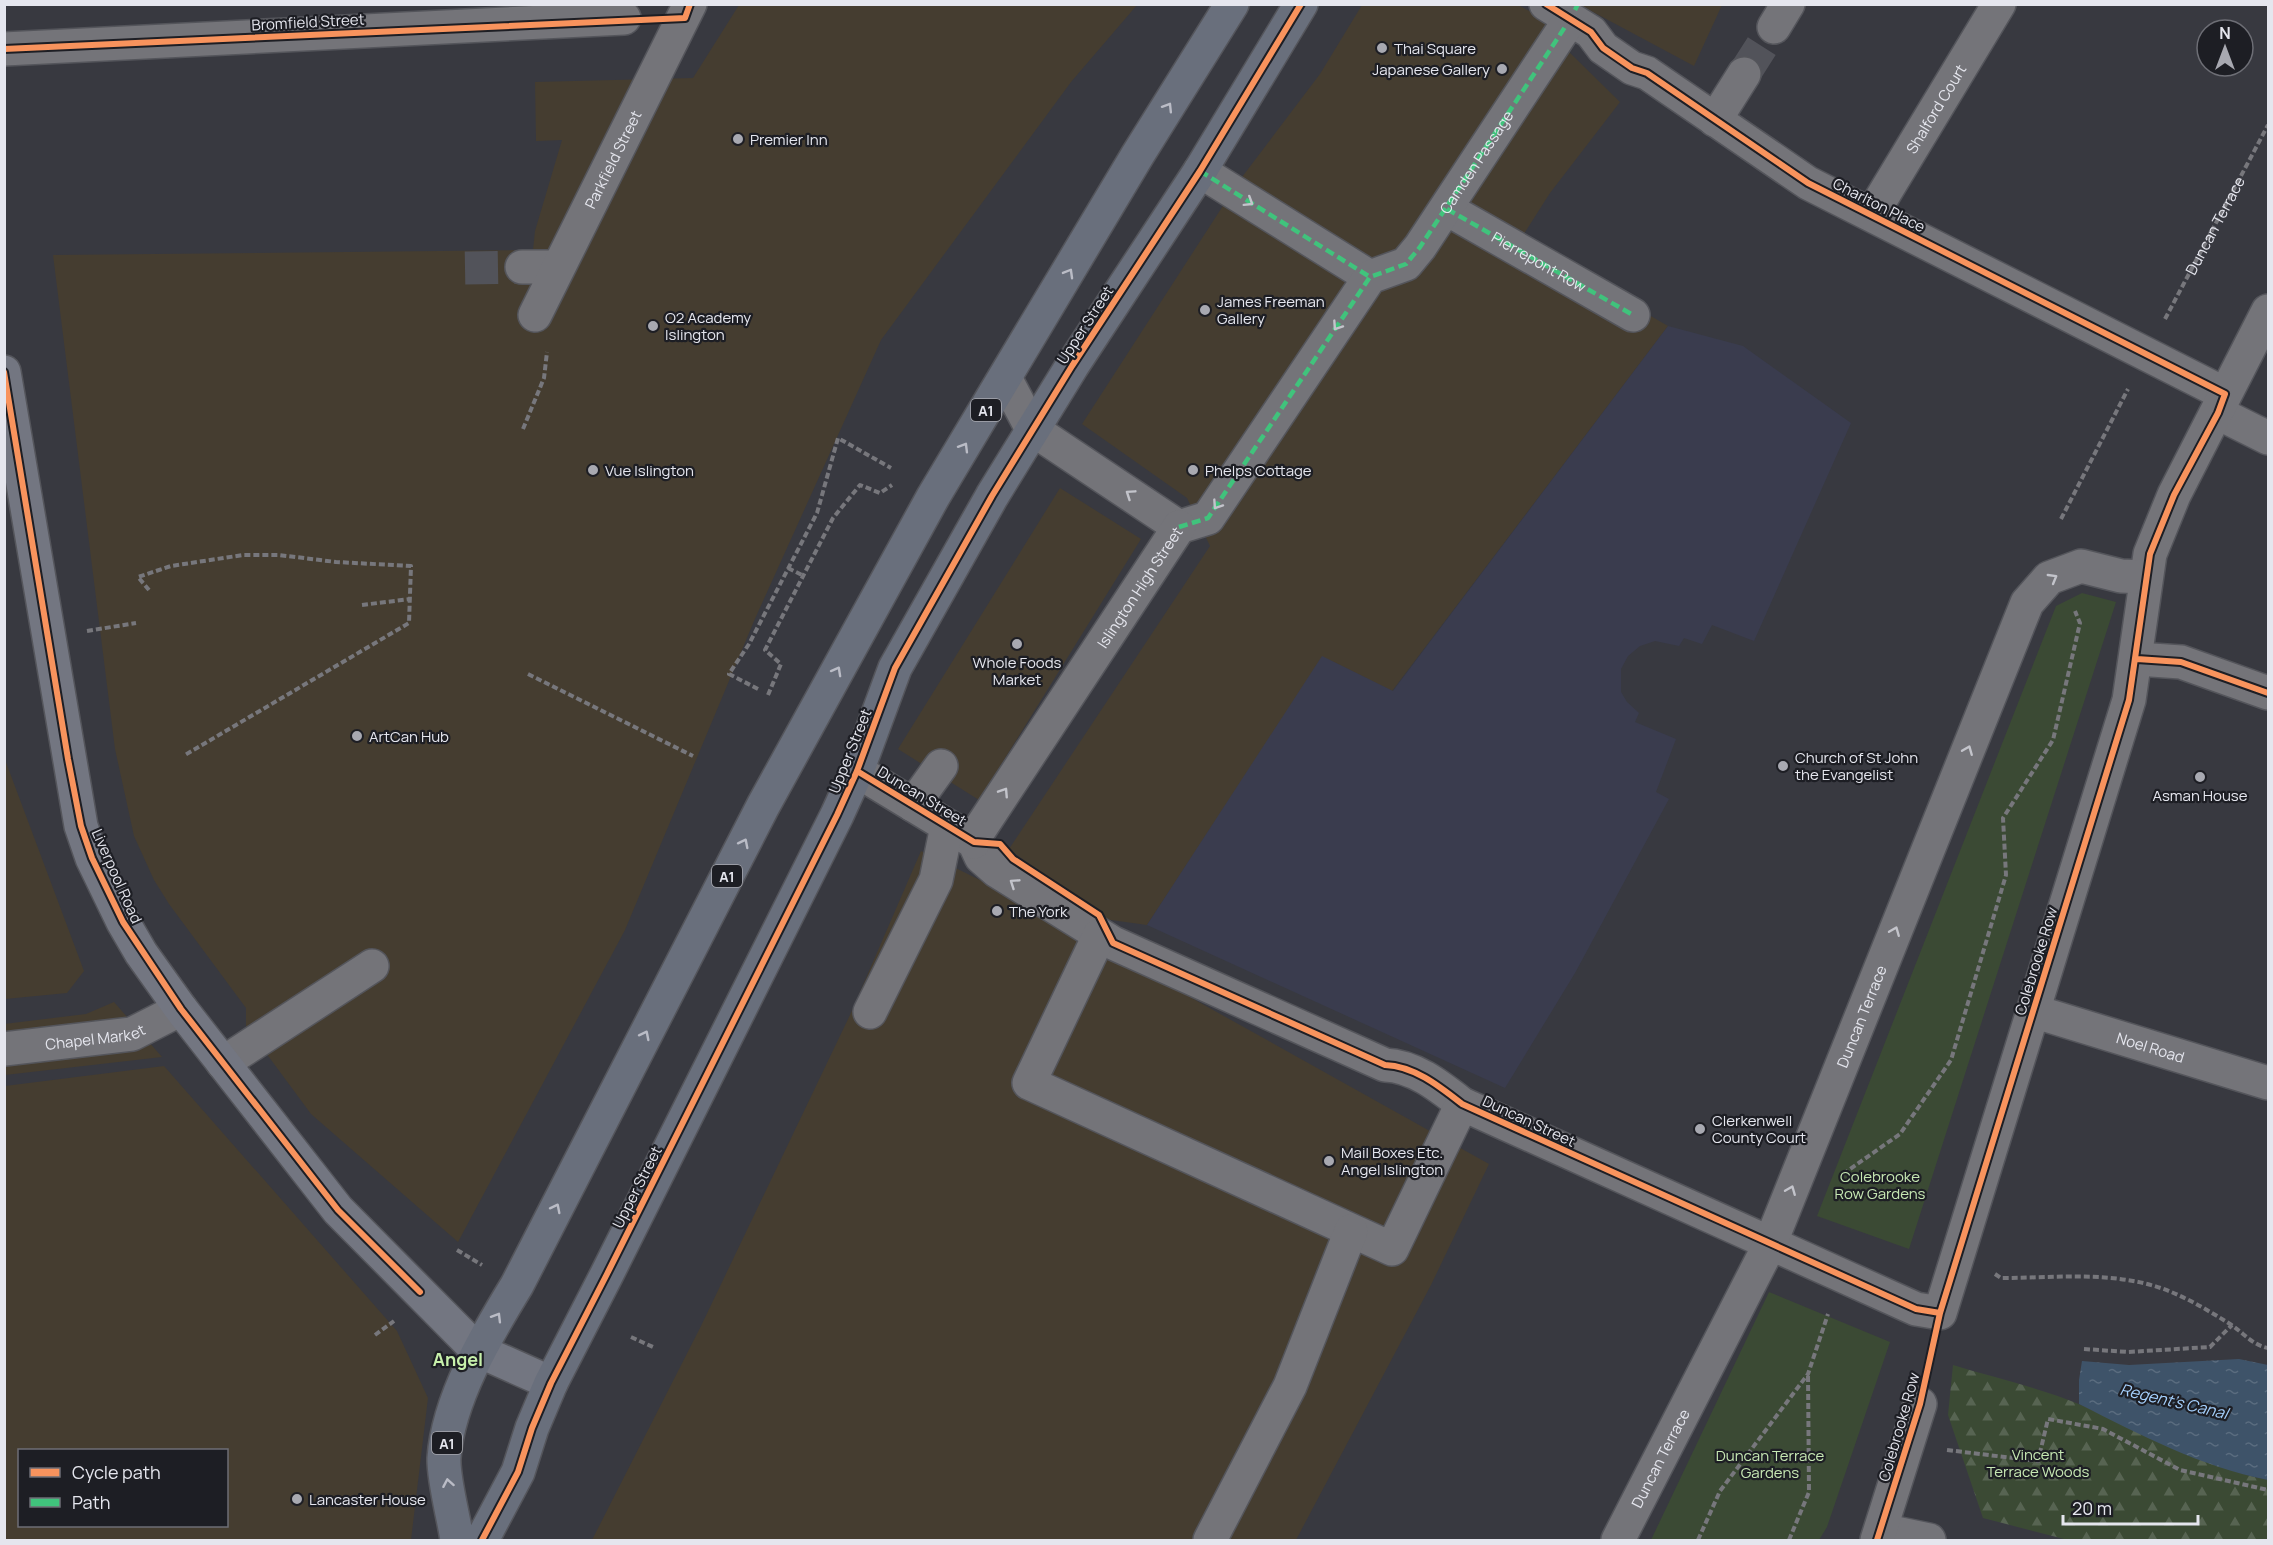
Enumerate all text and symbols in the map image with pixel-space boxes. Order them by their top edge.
street label: Bromfield Street [251,9,365,35]
north arrow [2195,18,2255,78]
text: N [2219,22,2231,44]
place label: Thai Square [1394,38,1476,59]
marker: Thai Square [1375,41,1389,55]
place label: Japanese Gallery [1372,59,1490,80]
street label: Shalford Court [1901,60,1971,157]
marker: Japanese Gallery [1495,62,1509,76]
one-way arrow [1161,103,1173,113]
street label: Camden Passage [1434,106,1518,218]
street label: Parkfield Street [579,107,646,212]
place label: Premier Inn [750,129,828,150]
marker: Premier Inn [731,132,745,146]
street label: Duncan Terrace [2180,172,2250,278]
street label: Charlton Place [1829,173,1929,237]
one-way arrow [1243,194,1253,206]
street label: Pierrepont Row [1488,226,1591,297]
one-way arrow [1061,269,1073,279]
street label: Upper Street [1052,282,1118,368]
place label: James Freeman Gallery [1217,291,1325,329]
marker: James Freeman Gallery [1198,303,1212,317]
place label: O2 Academy Islington [665,307,751,345]
marker: O2 Academy Islington [646,319,660,333]
one-way arrow [1333,319,1344,330]
road number: A1 [971,399,1001,421]
one-way arrow [956,443,968,453]
place label: Vue Islington [605,460,694,481]
place label: Phelps Cottage [1205,460,1312,481]
marker: Vue Islington [586,463,600,477]
marker: Phelps Cottage [1186,463,1200,477]
one-way arrow [1126,490,1137,501]
one-way arrow [1213,498,1224,509]
street label: Islington High Street [1092,522,1187,652]
one-way arrow [2047,574,2057,585]
marker: Whole Foods Market [1010,637,1024,651]
place label: Whole Foods Market [973,652,1062,690]
one-way arrow [830,667,841,677]
street label: Upper Street [823,706,877,796]
place label: ArtCan Hub [369,726,449,747]
marker: ArtCan Hub [350,729,364,743]
one-way arrow [1961,745,1973,756]
place label: Church of St John the Evangelist [1795,747,1918,785]
marker: Church of St John the Evangelist [1776,759,1790,773]
street label: Duncan Street [874,761,970,831]
marker: Asman House [2193,770,2207,784]
place label: Asman House [2152,785,2248,806]
one-way arrow [997,788,1008,799]
street label: Liverpool Road [87,825,147,927]
one-way arrow [737,838,749,849]
road number: A1 [712,865,742,887]
one-way arrow [1010,879,1021,890]
place label: The York [1009,901,1068,922]
marker: The York [990,904,1004,918]
street label: Colebrooke Row [2010,904,2063,1018]
one-way arrow [1888,926,1900,937]
street label: Duncan Terrace [1831,962,1891,1071]
street label: Chapel Market [44,1019,149,1055]
street label: Noel Road [2114,1027,2187,1067]
one-way arrow [638,1030,649,1041]
street label: Duncan Street [1479,1090,1579,1152]
place label: Clerkenwell County Court [1712,1110,1806,1148]
marker: Clerkenwell County Court [1693,1122,1707,1136]
street label: Upper Street [607,1142,667,1232]
place label: Mail Boxes Etc. Angel Islington [1341,1142,1443,1180]
marker: Mail Boxes Etc. Angel Islington [1322,1154,1336,1168]
park label: Colebrooke Row Gardens [1835,1166,1926,1204]
one-way arrow [1784,1185,1796,1196]
one-way arrow [549,1203,560,1214]
one-way arrow [489,1313,501,1323]
district label: Angel [433,1347,483,1371]
street label: Colebrooke Row [1873,1370,1925,1484]
water label: Regent's Canal [2118,1378,2232,1425]
street label: Duncan Terrace [1626,1405,1694,1511]
road number: A1 [432,1432,462,1454]
park label: Vincent Terrace Woods [1987,1444,2090,1482]
park label: Duncan Terrace Gardens [1716,1445,1825,1483]
legend [18,1449,228,1527]
text: Cycle path [72,1460,161,1484]
one-way arrow [442,1478,455,1488]
scale bar [2063,1488,2198,1526]
place label: Lancaster House [309,1489,426,1510]
text: Path [72,1490,110,1514]
marker: Lancaster House [290,1492,304,1506]
text: 20 m [2072,1496,2112,1520]

